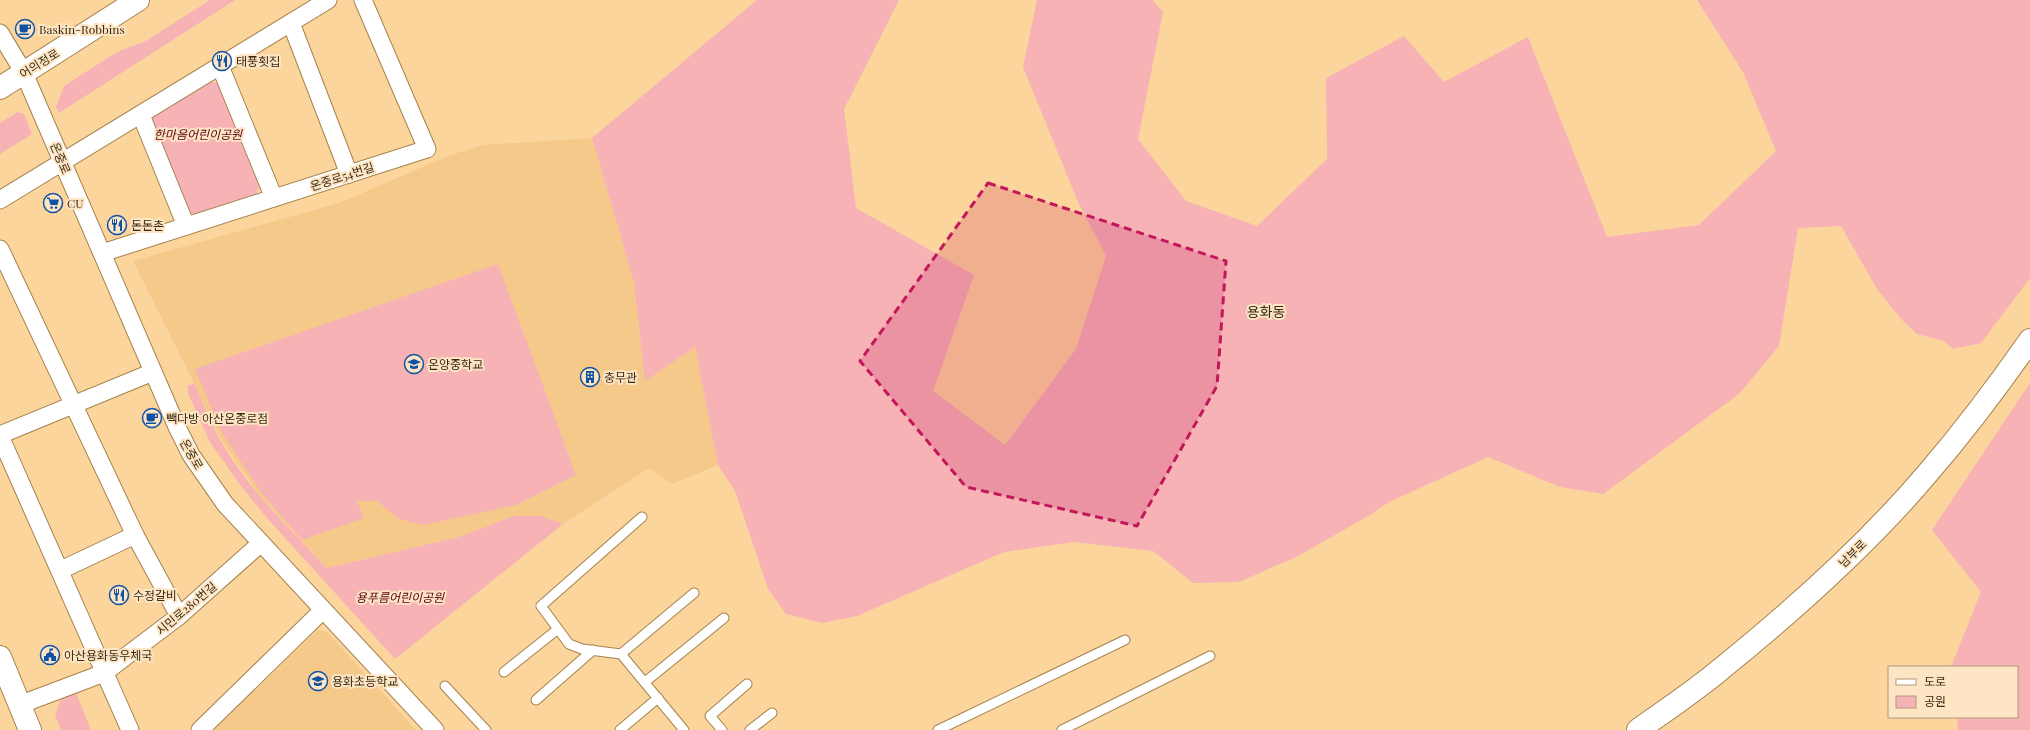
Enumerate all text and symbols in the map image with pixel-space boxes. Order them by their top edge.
cafe icon: Baskin-Robbins [14,18,36,40]
place label: Baskin-Robbins [39,21,125,37]
street label: 어의정로 [16,45,62,81]
restaurant icon: 태풍횟집 [211,50,233,72]
place label: 태풍횟집 [236,53,280,69]
park label: 한마음어린이공원 [154,126,243,142]
street label: 온중로 [47,140,75,176]
street label: 온중로54번길 [308,158,376,194]
supermarket icon: CU [42,192,64,214]
place label: CU [67,195,83,211]
restaurant icon: 돈돈촌 [106,214,128,236]
place label: 돈돈촌 [131,217,164,233]
district label: 용화동 [1247,302,1285,321]
school or university icon: 온양중학교 [403,353,425,375]
place label: 온양중학교 [428,356,483,372]
building icon: 충무관 [579,366,601,388]
place label: 충무관 [604,369,637,385]
cafe icon: 빽다방 아산온중로점 [141,407,163,429]
place label: 빽다방 아산온중로점 [166,410,268,426]
street label: 온중로 [177,436,207,472]
street label: 남부로 [1835,536,1869,570]
street label: 시민로280번길 [152,578,220,638]
restaurant icon: 수정갈비 [108,584,130,606]
place label: 수정갈비 [133,587,177,603]
park label: 용푸름어린이공원 [356,589,445,605]
public building icon: 아산용화동우체국 [39,644,61,666]
place label: 아산용화동우체국 [64,647,152,663]
legend [1888,666,2018,718]
school or university icon: 용화초등학교 [307,670,329,692]
place label: 용화초등학교 [332,673,398,689]
text: 도로 [1924,673,1946,689]
text: 공원 [1924,693,1946,709]

